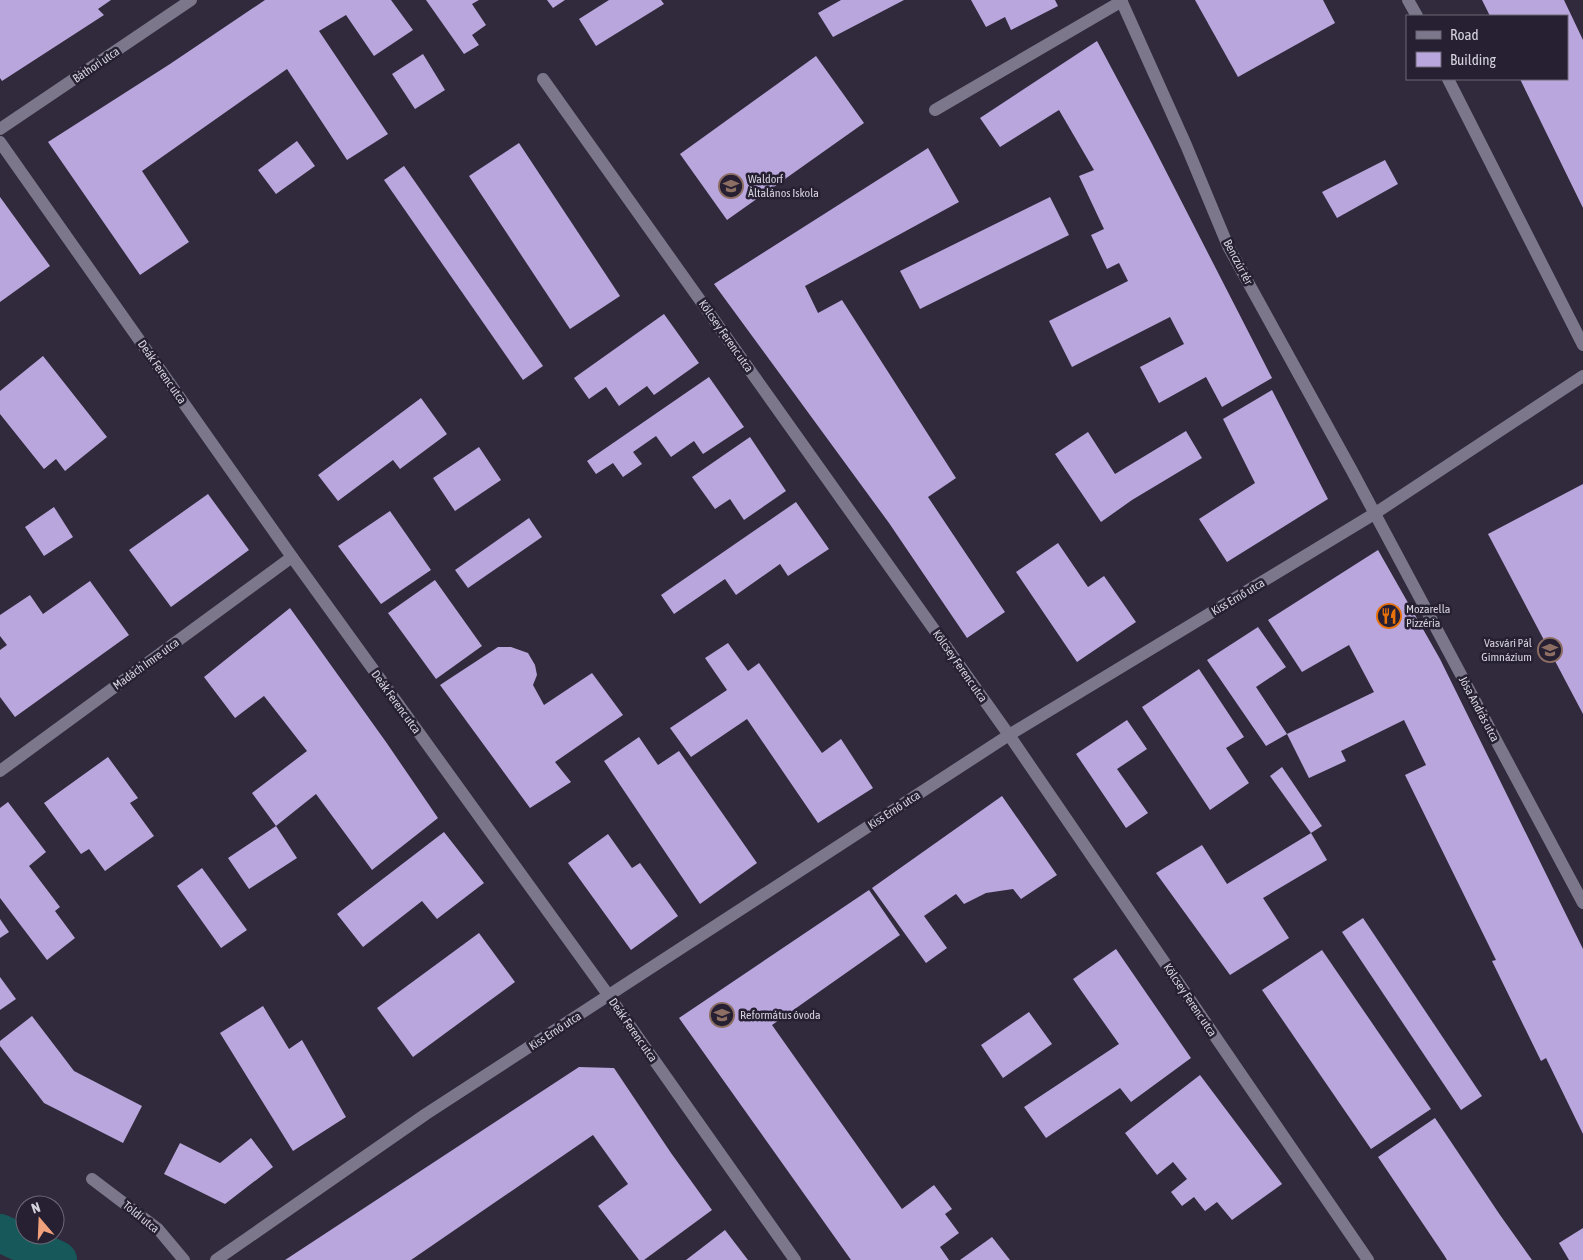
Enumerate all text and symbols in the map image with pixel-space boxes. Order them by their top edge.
legend [1406,15,1568,80]
text: Road [1450,26,1479,43]
street label: Báthori utca [70,44,122,86]
text: Building [1450,51,1496,68]
place label: Waldorf Általános Iskola [748,172,819,200]
school or university icon: Waldorf Általános Iskola [718,173,744,199]
street label: Benczúr tér [1220,237,1256,287]
street label: Kölcsey Ferenc utca [696,297,756,375]
street label: Deák Ferenc utca [135,337,189,407]
street label: Kiss Ernő utca [1209,576,1267,618]
place label: Mozarella Pizzéria [1406,602,1450,630]
restaurant icon: Mozarella Pizzéria [1376,603,1402,629]
street label: Kölcsey Ferenc utca [930,627,990,705]
street label: Madách Imre utca [110,635,182,693]
place label: Vasvári Pál Gimnázium [1481,636,1533,664]
school or university icon: Vasvári Pál Gimnázium [1537,637,1563,663]
street label: Deák Ferenc utca [368,668,424,736]
street label: Jósa András utca [1456,674,1502,744]
street label: Kiss Ernő utca [865,788,923,832]
street label: Kölcsey Ferenc utca [1160,961,1220,1039]
street label: Deák Ferenc utca [606,995,660,1065]
school or university icon: Református óvoda [709,1002,735,1028]
place label: Református óvoda [740,1008,821,1022]
street label: Kiss Ernő utca [526,1009,584,1053]
north arrow [15,1195,65,1245]
street label: Toldi utca [120,1198,162,1236]
text: N [29,1199,42,1217]

